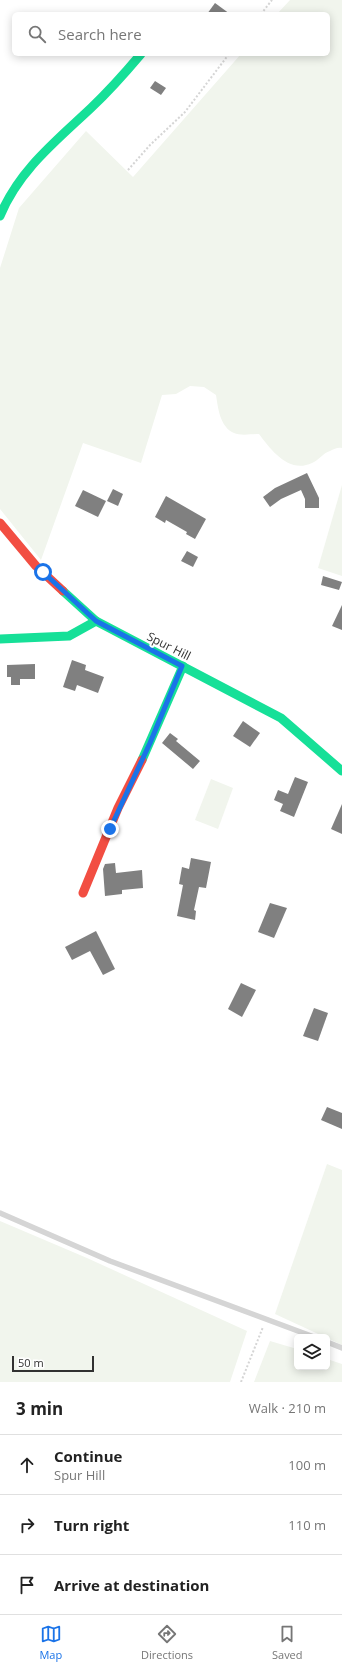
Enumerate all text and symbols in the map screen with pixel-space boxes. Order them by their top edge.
search box [12,12,330,56]
icon: search [26,23,48,45]
text: Search here [58,24,142,44]
route start [34,563,52,581]
street label: Spur Hill [144,628,194,664]
route end [101,820,119,838]
map controls [294,1334,330,1370]
button: layers [294,1334,330,1370]
scale bar [12,1354,94,1373]
text: 50 m [18,1355,44,1370]
text: 3 min [16,1397,63,1420]
text: Walk · 210 m [249,1399,326,1417]
text: Continue [54,1446,122,1466]
icon: ahead [16,1454,38,1476]
text: 100 m [288,1456,326,1474]
text: Spur Hill [54,1466,105,1484]
icon: right [16,1514,38,1536]
text: Turn right [54,1515,129,1535]
text: 110 m [288,1516,326,1534]
icon: arrive [16,1574,38,1596]
text: Arrive at destination [54,1575,209,1595]
tab: Map [39,1623,62,1662]
tab: Directions [141,1623,193,1662]
tab: Saved [272,1623,303,1662]

